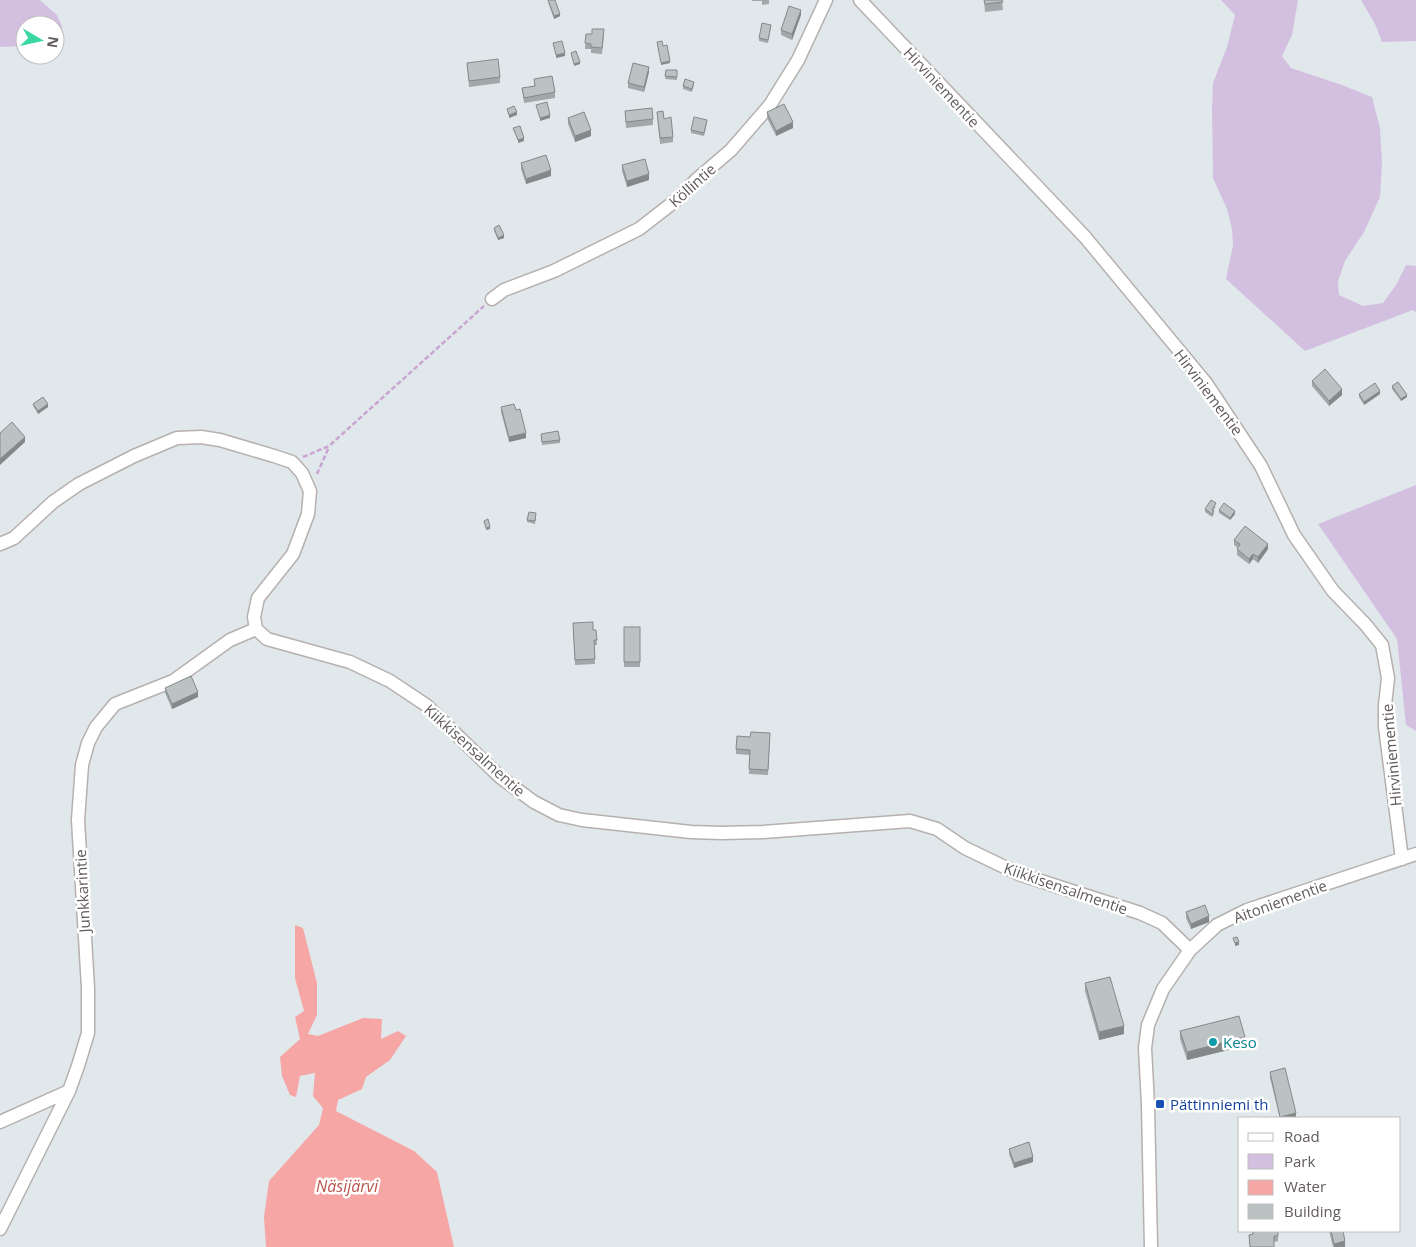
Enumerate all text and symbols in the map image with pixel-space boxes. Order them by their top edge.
north arrow [15,15,65,65]
text: N [43,35,64,49]
street label: Hirviniementie [900,43,984,131]
street label: Köllintie [664,159,720,211]
street label: Hirviniementie [1170,345,1248,439]
street label: Kiikkisensalmentie [420,699,530,801]
street label: Hirviniementie [1377,703,1405,807]
street label: Junkkarintie [70,849,94,935]
street label: Kiikkisensalmentie [1002,857,1130,919]
street label: Aitoniementie [1230,875,1330,927]
place label: Keso [1223,1032,1257,1052]
marker: Keso [1207,1036,1219,1048]
place label: Pättinniemi th [1170,1094,1269,1114]
marker: Pättinniemi th [1154,1098,1166,1110]
legend [1238,1117,1401,1232]
text: Road [1284,1126,1320,1146]
text: Park [1284,1151,1315,1171]
water label: Näsijärvi [316,1175,379,1197]
text: Water [1284,1176,1326,1196]
text: Building [1284,1201,1341,1221]

